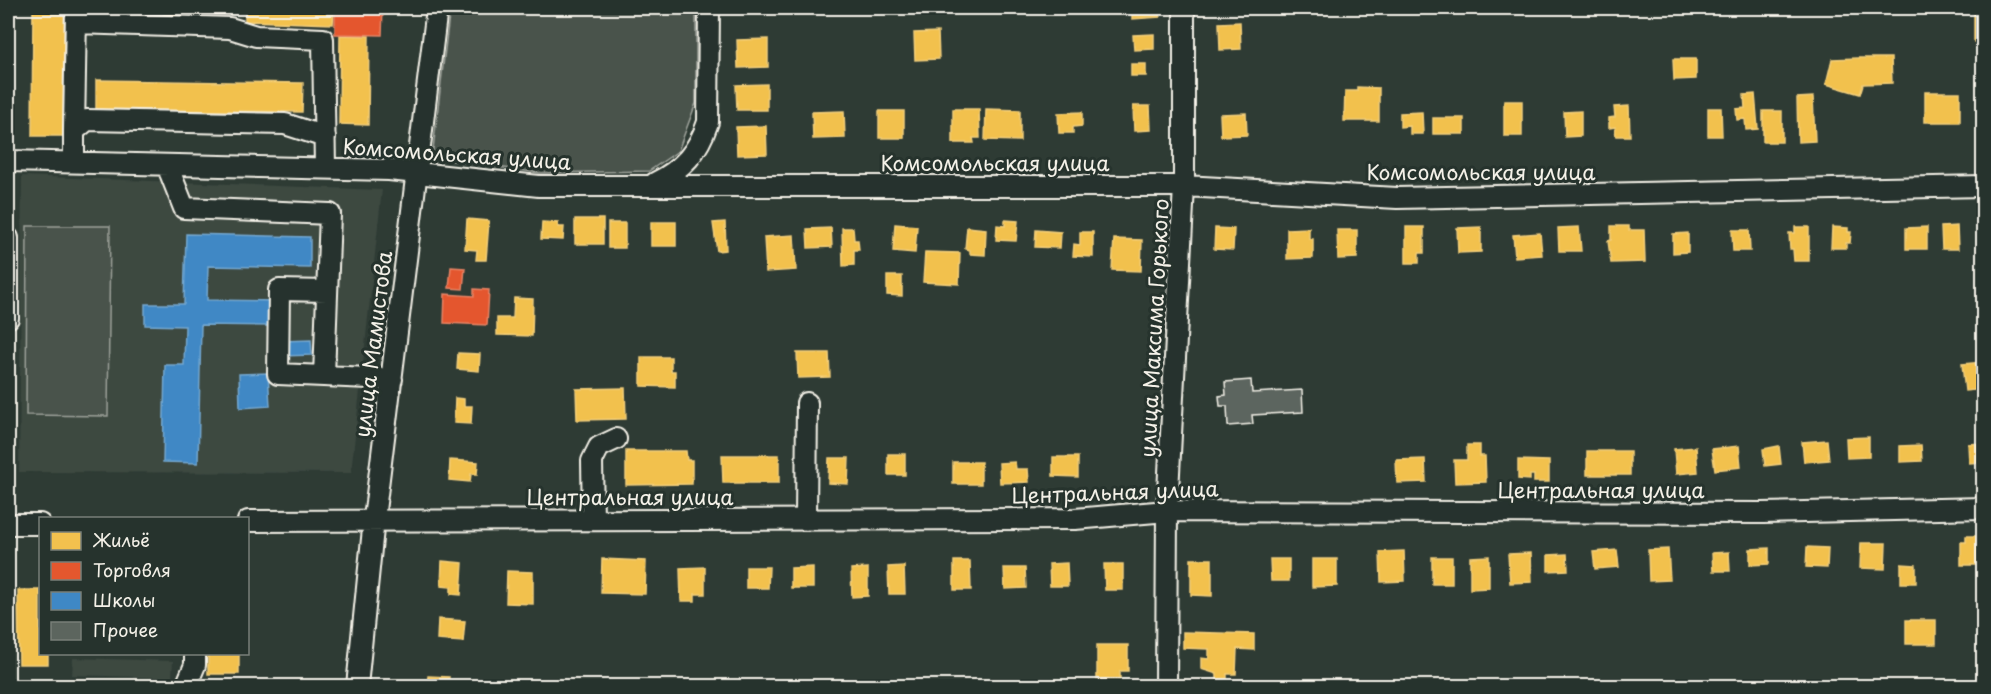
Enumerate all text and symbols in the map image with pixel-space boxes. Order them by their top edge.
street label: Комсомольская улица [342,129,573,177]
street label: Комсомольская улица [881,146,1110,178]
street label: Комсомольская улица [1367,155,1596,187]
street label: улица Максима Горького [1130,198,1176,458]
street label: улица Мамистова [345,249,399,439]
street label: Центральная улица [1011,471,1220,511]
street label: Центральная улица [1497,473,1705,505]
street label: Центральная улица [526,480,734,512]
legend [39,517,249,655]
text: Жильё [92,526,150,553]
text: Торговля [93,556,171,583]
text: Школы [93,586,156,613]
text: Прочее [93,616,158,643]

